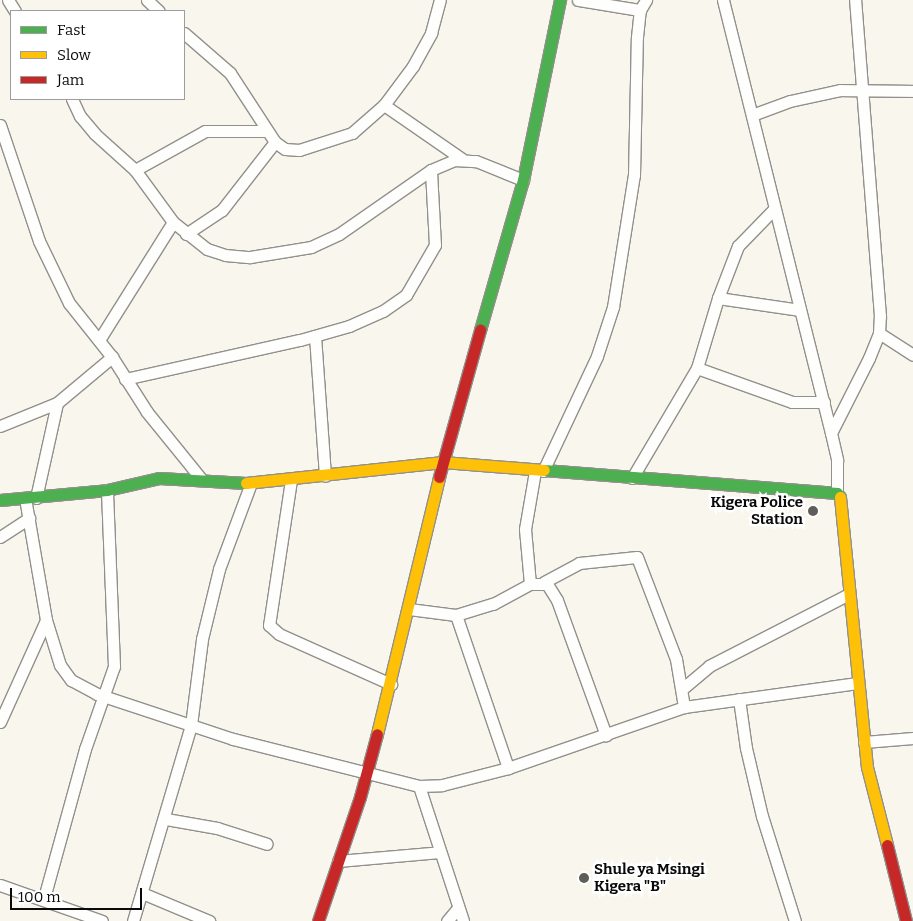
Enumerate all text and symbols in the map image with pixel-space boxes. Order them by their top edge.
legend [10,10,185,100]
text: Fast [57,21,86,39]
text: Slow [57,46,91,64]
text: Jam [57,71,84,89]
place label: Kigera Police Station [710,493,803,528]
marker: Kigera Police Station [807,505,819,517]
place label: Shule ya Msingi Kigera "B" [594,860,705,895]
marker: Shule ya Msingi Kigera "B" [578,872,590,884]
scale bar [12,878,145,910]
text: 100 m [18,888,61,906]

